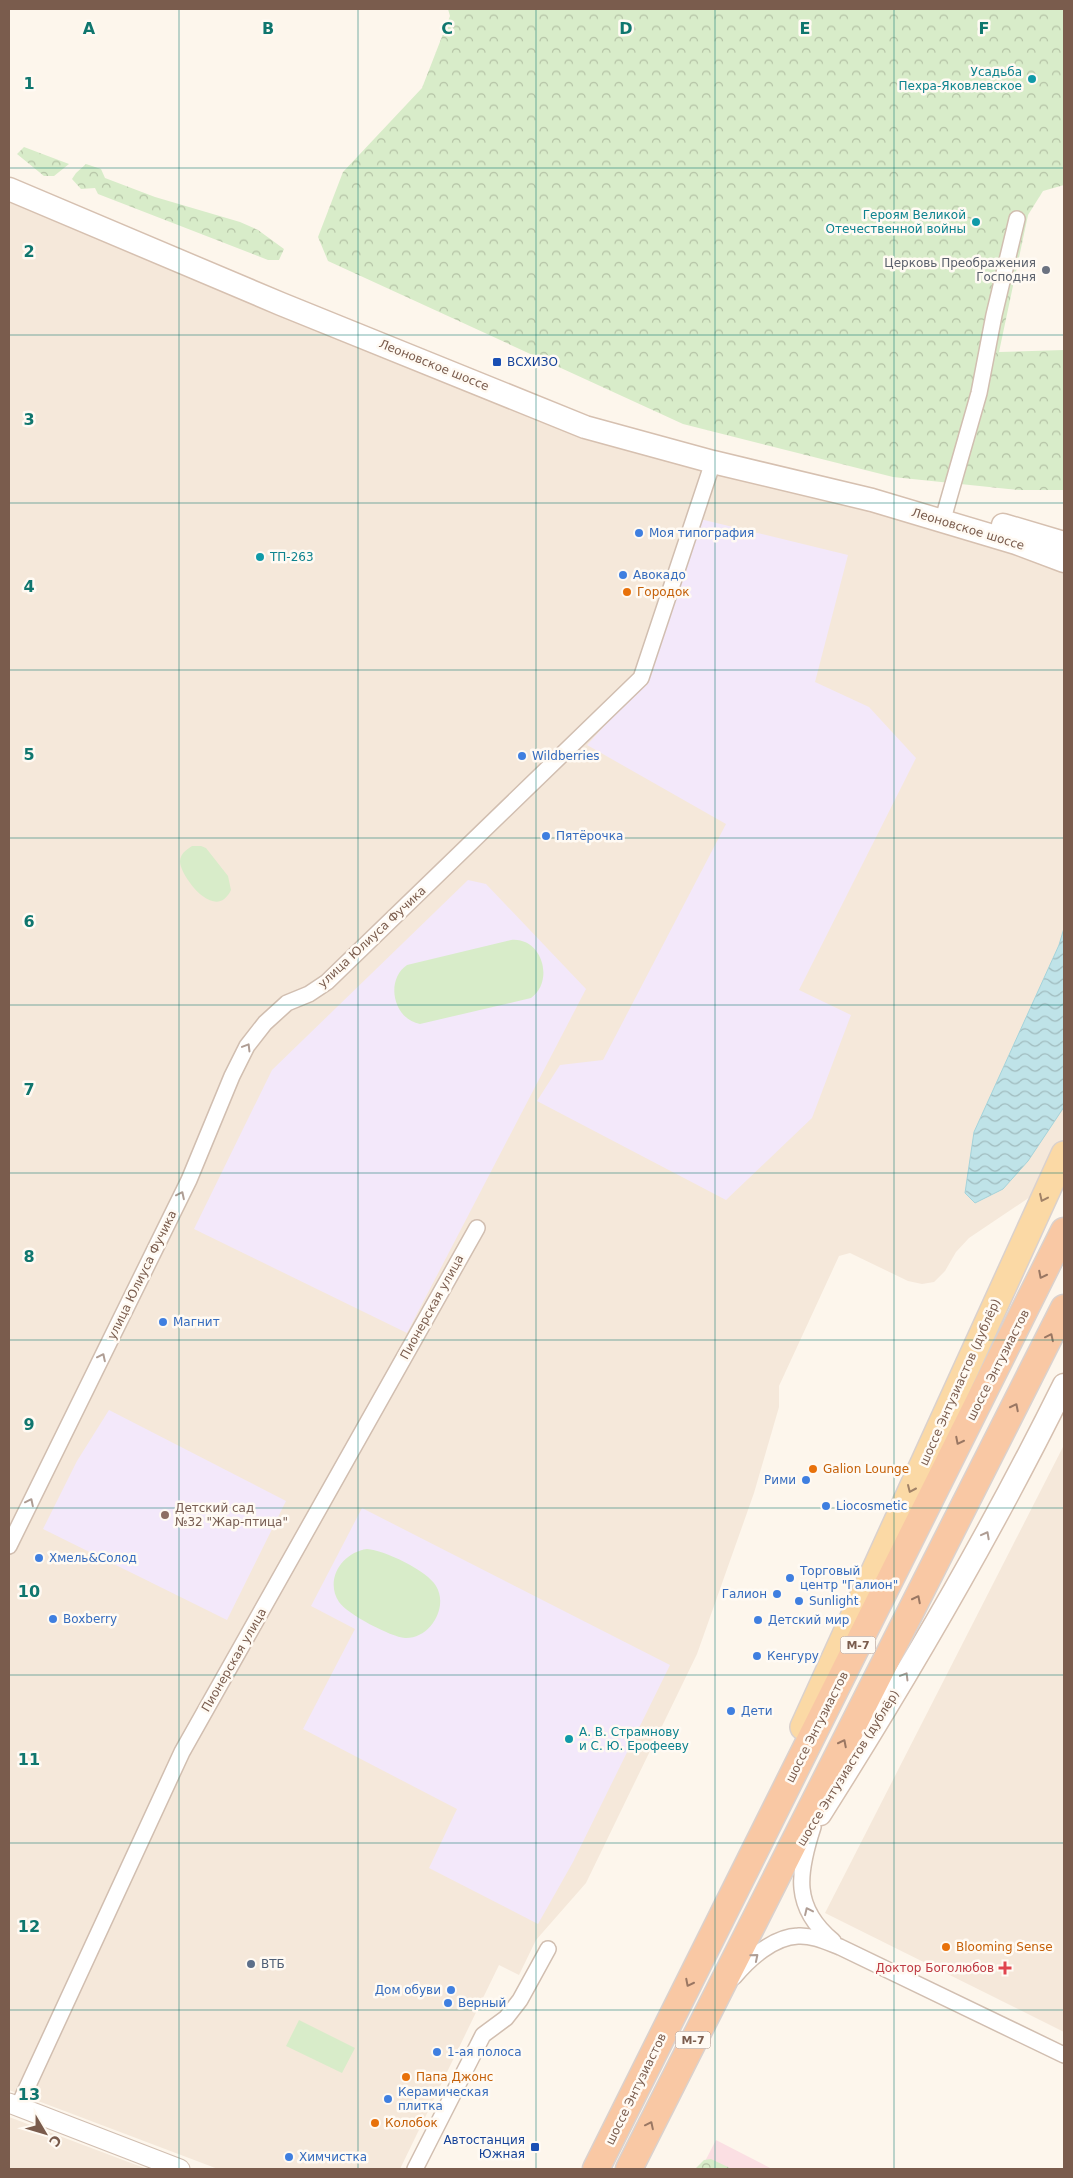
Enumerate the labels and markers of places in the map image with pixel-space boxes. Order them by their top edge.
place label: Усадьба Пехра-Яковлевское [898,65,1022,93]
marker: Усадьба Пехра-Яковлевское [1026,73,1038,85]
place label: Героям Великой Отечественной войны [825,208,966,236]
marker: Героям Великой Отечественной войны [970,216,982,228]
place label: Церковь Преображения Господня [884,256,1036,284]
marker: Церковь Преображения Господня [1040,264,1052,276]
place label: ВСХИЗО [507,355,558,369]
marker: ВСХИЗО [491,356,503,368]
place label: Моя типография [649,526,754,540]
marker: Моя типография [633,527,645,539]
place label: ТП-263 [269,550,314,564]
marker: ТП-263 [254,551,266,563]
place label: Авокадо [633,568,686,582]
marker: Авокадо [617,569,629,581]
place label: Городок [637,585,690,599]
marker: Городок [621,586,633,598]
place label: Wildberries [532,749,600,763]
marker: Wildberries [516,750,528,762]
place label: Пятёрочка [556,829,623,843]
marker: Пятёрочка [540,830,552,842]
place label: Магнит [173,1315,220,1329]
marker: Магнит [157,1316,169,1328]
place label: Galion Lounge [823,1462,909,1476]
marker: Galion Lounge [807,1463,819,1475]
place label: Рими [764,1473,796,1487]
marker: Рими [800,1474,812,1486]
place label: Liocosmetic [836,1499,907,1513]
marker: Liocosmetic [820,1500,832,1512]
place label: Детский сад №32 "Жар-птица" [175,1501,288,1529]
marker: Детский сад №32 "Жар-птица" [159,1509,171,1521]
place label: Хмель&Солод [49,1551,137,1565]
marker: Хмель&Солод [33,1552,45,1564]
place label: Торговый центр "Галион" [799,1564,898,1592]
marker: Торговый центр "Галион" [784,1572,796,1584]
place label: Галион [722,1587,767,1601]
marker: Галион [771,1588,783,1600]
place label: Sunlight [809,1594,859,1608]
marker: Sunlight [793,1595,805,1607]
place label: Boxberry [63,1612,117,1626]
marker: Boxberry [47,1613,59,1625]
place label: Детский мир [768,1613,849,1627]
marker: Детский мир [752,1614,764,1626]
place label: Кенгуру [767,1649,819,1663]
marker: Кенгуру [751,1650,763,1662]
place label: Дети [741,1704,773,1718]
marker: Дети [725,1705,737,1717]
place label: А. В. Страмнову и С. Ю. Ерофееву [579,1725,689,1753]
marker: А. В. Страмнову и С. Ю. Ерофееву [563,1733,575,1745]
place label: Blooming Sense [956,1940,1053,1954]
marker: Blooming Sense [940,1941,952,1953]
place label: ВТБ [261,1957,285,1971]
marker: ВТБ [245,1958,257,1970]
place label: Доктор Боголюбов [875,1961,994,1975]
marker: Доктор Боголюбов [998,1961,1012,1975]
place label: Дом обуви [375,1983,441,1997]
marker: Дом обуви [445,1984,457,1996]
place label: Верный [458,1996,506,2010]
marker: Верный [442,1997,454,2009]
place label: 1-ая полоса [447,2045,522,2059]
marker: 1-ая полоса [431,2046,443,2058]
place label: Папа Джонс [416,2070,493,2084]
marker: Папа Джонс [400,2071,412,2083]
place label: Керамическая плитка [398,2085,489,2113]
marker: Керамическая плитка [382,2093,394,2105]
place label: Колобок [385,2116,438,2130]
marker: Колобок [369,2117,381,2129]
place label: Автостанция Южная [443,2133,525,2161]
marker: Автостанция Южная [529,2141,541,2153]
place label: Химчистка [299,2150,367,2164]
marker: Химчистка [283,2151,295,2163]

